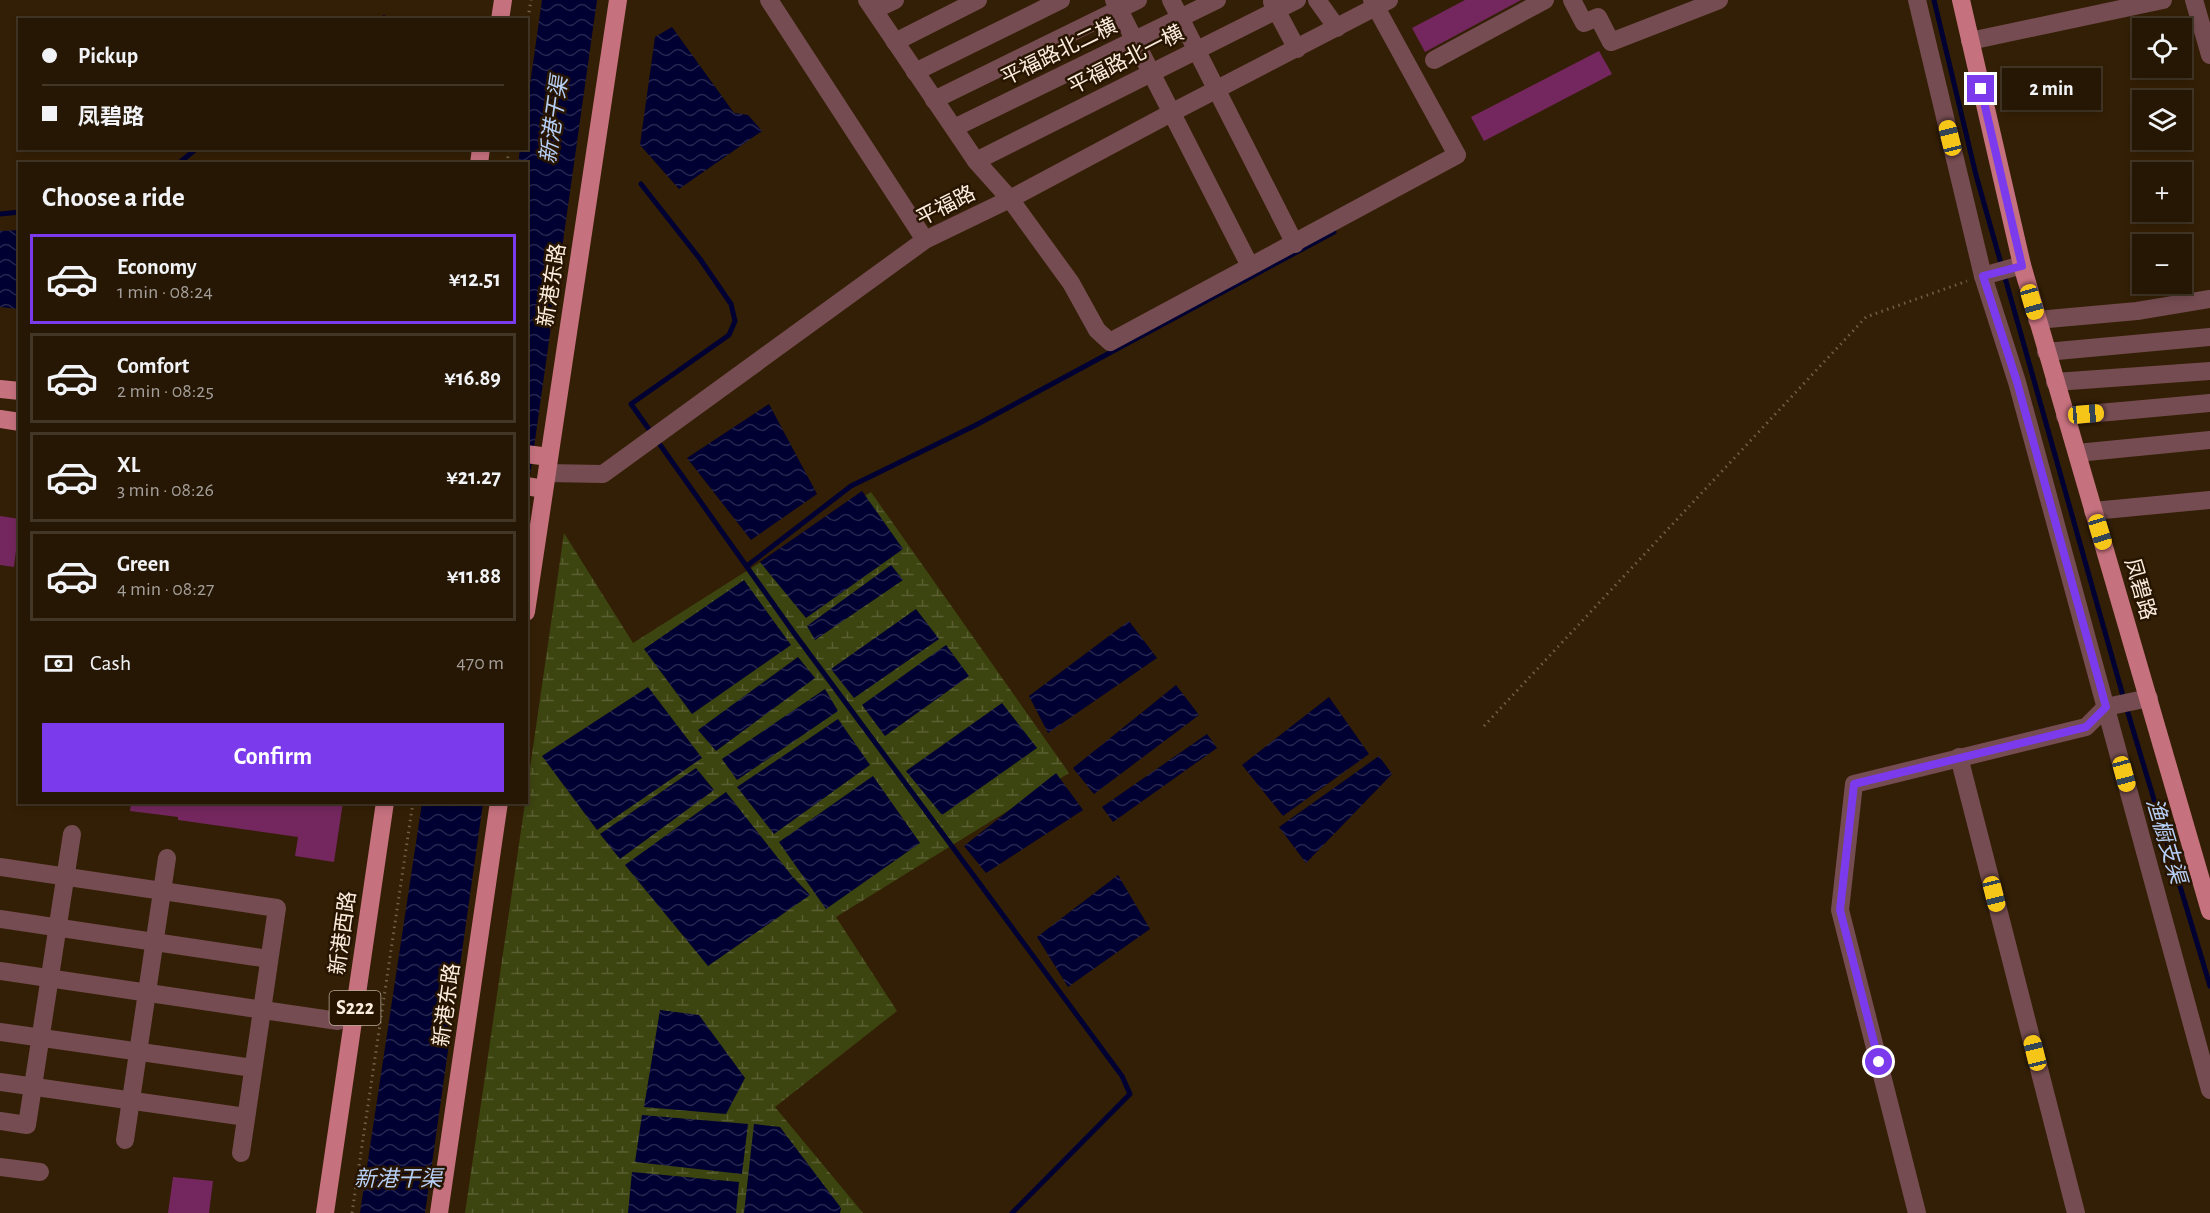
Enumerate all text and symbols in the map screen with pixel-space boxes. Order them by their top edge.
street label: 平福路北二横 [997,14,1120,89]
map controls [2132,18,2192,294]
button: locate [2132,18,2192,78]
street label: 平福路北一横 [1065,21,1187,98]
text: Pickup [78,45,138,67]
callout: 2 min [2002,68,2101,110]
water label: 新港干渠 [536,72,571,165]
route end [1967,75,1994,102]
text: 2 min [2029,79,2074,99]
button: layers [2132,90,2192,150]
text: 凤碧路 [78,106,144,128]
car [1937,118,1963,158]
button: + [2132,162,2192,222]
street label: 平福路 [913,181,979,230]
text: Choose a ride [42,184,185,211]
button: − [2132,234,2192,294]
street label: 新港东路 [534,242,569,328]
icon: car [45,252,99,306]
text: Economy [117,256,197,278]
text: ¥12.51 [449,268,501,290]
text: 1 min · 08:24 [117,282,213,302]
car [2018,282,2046,322]
icon: car [45,351,99,405]
text: Comfort [117,355,189,377]
text: ¥16.89 [444,367,501,389]
text: 2 min · 08:25 [117,381,214,401]
car [2067,403,2105,425]
icon: car [45,450,99,504]
text: XL [117,454,140,476]
text: ¥21.27 [446,466,501,488]
text: 3 min · 08:26 [117,480,214,500]
car [2086,512,2114,552]
icon: car [45,549,99,603]
text: Green [117,553,170,575]
street label: 凤碧路 [2121,556,2160,622]
text: ¥11.88 [447,565,501,587]
text: 4 min · 08:27 [117,579,214,599]
icon: cash [42,647,75,680]
text: Cash [90,652,131,674]
text: 470 m [456,653,504,673]
button: Confirm [42,723,504,792]
car [2111,754,2137,794]
water label: 渔橱支渠 [2143,795,2191,889]
car [1981,874,2007,914]
street label: 新港西路 [326,890,359,976]
street label: 新港东路 [430,962,463,1048]
road number: S222 [330,991,380,1025]
car [2022,1033,2048,1073]
route start [1865,1048,1892,1075]
water label: 新港干渠 [354,1167,445,1190]

